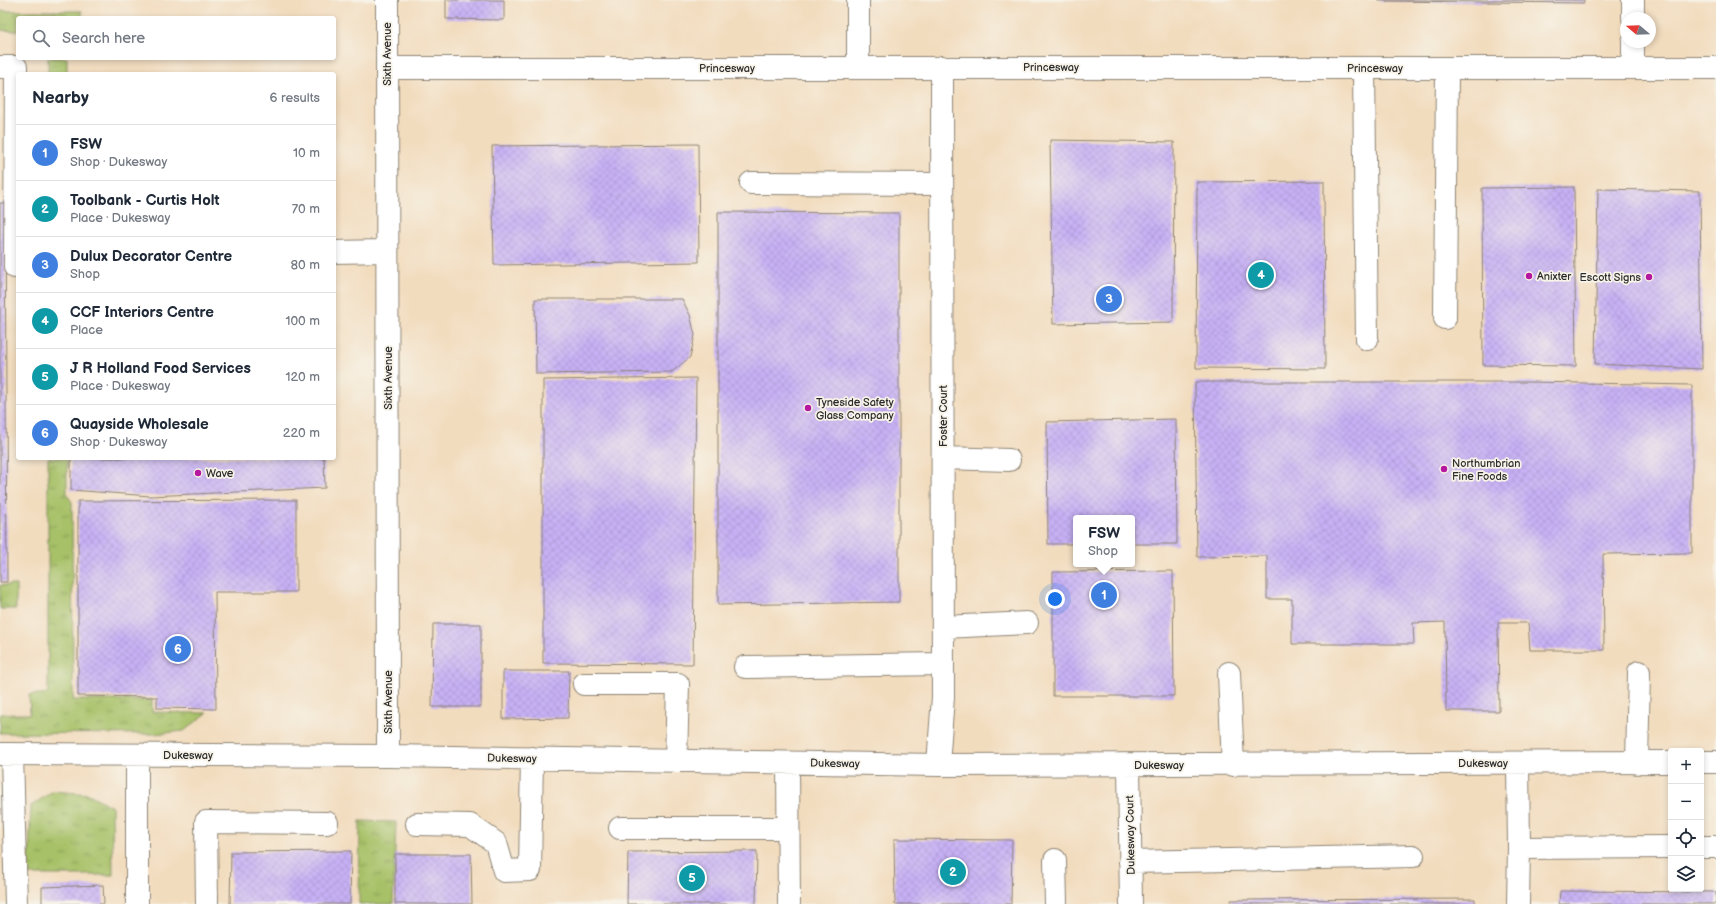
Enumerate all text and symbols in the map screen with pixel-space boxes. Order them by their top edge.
north arrow [1620,12,1656,48]
search box [16,16,336,60]
street label: Sixth Avenue [381,22,394,86]
icon: search [30,27,52,49]
text: Search here [62,29,145,48]
street label: Princesway [1023,61,1079,74]
street label: Princesway [699,62,755,75]
street label: Princesway [1347,62,1403,75]
text: Nearby [32,88,89,108]
text: 6 results [270,90,320,106]
text: FSW [70,135,102,154]
text: 1 [42,145,48,161]
text: 10 m [293,145,320,161]
text: Shop · Dukesway [70,154,167,170]
text: Toolbank - Curtis Holt [70,191,219,210]
text: 2 [41,201,49,217]
text: 70 m [292,201,320,217]
text: Place · Dukesway [70,210,170,226]
text: Dulux Decorator Centre [70,247,232,266]
text: 3 [41,257,49,273]
text: 80 m [291,257,320,273]
pin: 4 [1248,260,1274,290]
text: Shop [70,266,100,282]
place label: Anixter [1537,270,1572,283]
marker: Anixter [1524,271,1534,281]
place label: Escott Signs [1580,271,1642,284]
marker: Escott Signs [1644,272,1654,282]
pin: 3 [1096,284,1122,314]
text: CCF Interiors Centre [70,303,214,322]
text: 4 [41,313,49,329]
text: 100 m [285,313,320,329]
text: Place [70,322,103,338]
street label: Sixth Avenue [382,346,395,410]
text: J R Holland Food Services [70,359,251,378]
text: 5 [41,369,49,385]
text: 120 m [285,369,320,385]
text: Place · Dukesway [70,378,170,394]
street label: Foster Court [937,384,950,447]
place label: Tyneside Safety Glass Company [816,396,894,422]
marker: Tyneside Safety Glass Company [803,403,813,413]
text: Quayside Wholesale [70,415,209,434]
text: 6 [41,425,49,441]
text: 220 m [283,425,320,441]
text: Shop · Dukesway [70,434,167,450]
place label: Northumbrian Fine Foods [1452,457,1521,483]
marker: Northumbrian Fine Foods [1439,464,1449,474]
place label: Wave [206,467,234,480]
marker: Wave [193,468,203,478]
popup [1073,515,1135,567]
text: FSW [1088,524,1120,543]
text: Shop [1088,543,1118,559]
pin: 1 [1091,580,1117,610]
your location [1045,589,1065,609]
pin: 6 [165,634,191,664]
street label: Sixth Avenue [382,670,395,734]
map controls [1668,748,1704,892]
button: + [1668,748,1704,784]
street label: Dukesway [163,749,213,762]
street label: Dukesway [487,752,537,765]
street label: Dukesway [810,757,860,770]
street label: Dukesway [1458,757,1508,770]
street label: Dukesway [1134,759,1184,772]
button: − [1668,784,1704,820]
street label: Dukesway Court [1123,794,1138,875]
button: locate [1668,820,1704,856]
button: layers [1668,856,1704,892]
pin: 2 [940,857,966,887]
pin: 5 [679,863,705,893]

